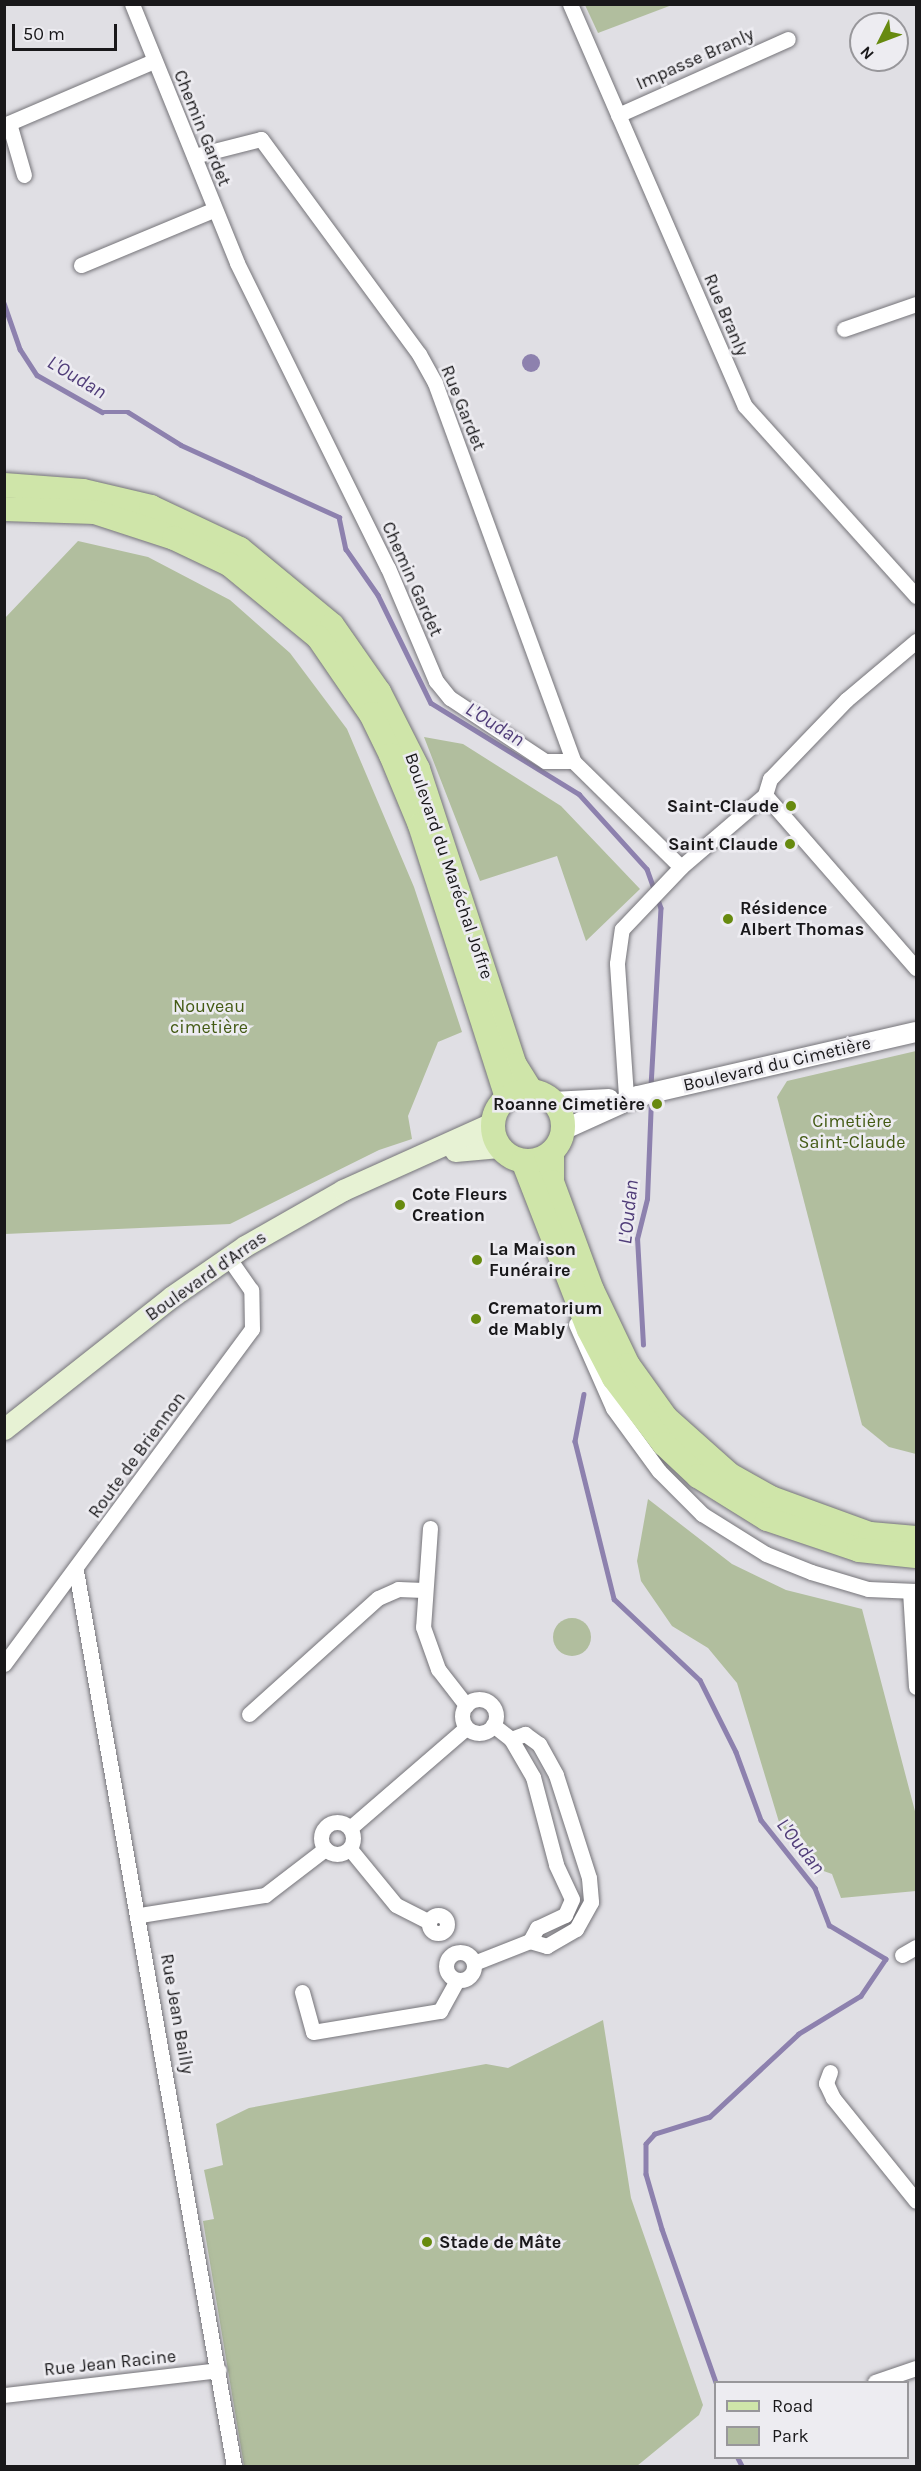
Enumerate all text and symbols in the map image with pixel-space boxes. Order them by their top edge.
scale bar [15,12,120,50]
north arrow [849,12,909,72]
text: 50 m [23,23,65,45]
street label: Impasse Branly [633,23,757,95]
text: N [856,42,878,64]
street label: Chemin Gardet [169,67,235,189]
street label: Rue Branly [699,271,753,359]
water label: L'Oudan [43,350,111,404]
street label: Rue Gardet [436,362,490,454]
street label: Chemin Gardet [377,518,447,640]
water label: L'Oudan [461,697,529,751]
street label: Boulevard du Maréchal Joffre [400,750,498,982]
place label: Saint-Claude [667,795,779,817]
marker: Saint-Claude [784,799,798,813]
place label: Saint Claude [668,833,778,855]
marker: Saint Claude [783,837,797,851]
place label: Résidence Albert Thomas [740,898,864,940]
marker: Résidence Albert Thomas [721,912,735,926]
park label: Nouveau cimetière [170,996,248,1038]
street label: Boulevard du Cimetière [681,1032,873,1096]
place label: Roanne Cimetière [493,1093,645,1115]
marker: Roanne Cimetière [650,1097,664,1111]
park label: Cimetière Saint-Claude [799,1111,905,1154]
water label: L'Oudan [613,1178,643,1246]
place label: Cote Fleurs Creation [412,1184,507,1226]
marker: Cote Fleurs Creation [393,1198,407,1212]
street label: Boulevard d'Arras [141,1226,271,1326]
place label: La Maison Funéraire [489,1239,576,1282]
marker: La Maison Funéraire [470,1253,484,1267]
place label: Crematorium de Mably [488,1298,602,1340]
marker: Crematorium de Mably [469,1312,483,1326]
street label: Route de Briennon [84,1388,190,1522]
water label: L'Oudan [772,1813,830,1879]
street label: Rue Jean Bailly [156,1952,198,2076]
place label: Stade de Mâte [439,2231,561,2253]
marker: Stade de Mâte [420,2235,434,2249]
street label: Rue Jean Racine [43,2345,177,2381]
legend [714,2381,909,2459]
text: Road [772,2395,813,2417]
text: Park [772,2425,809,2447]

